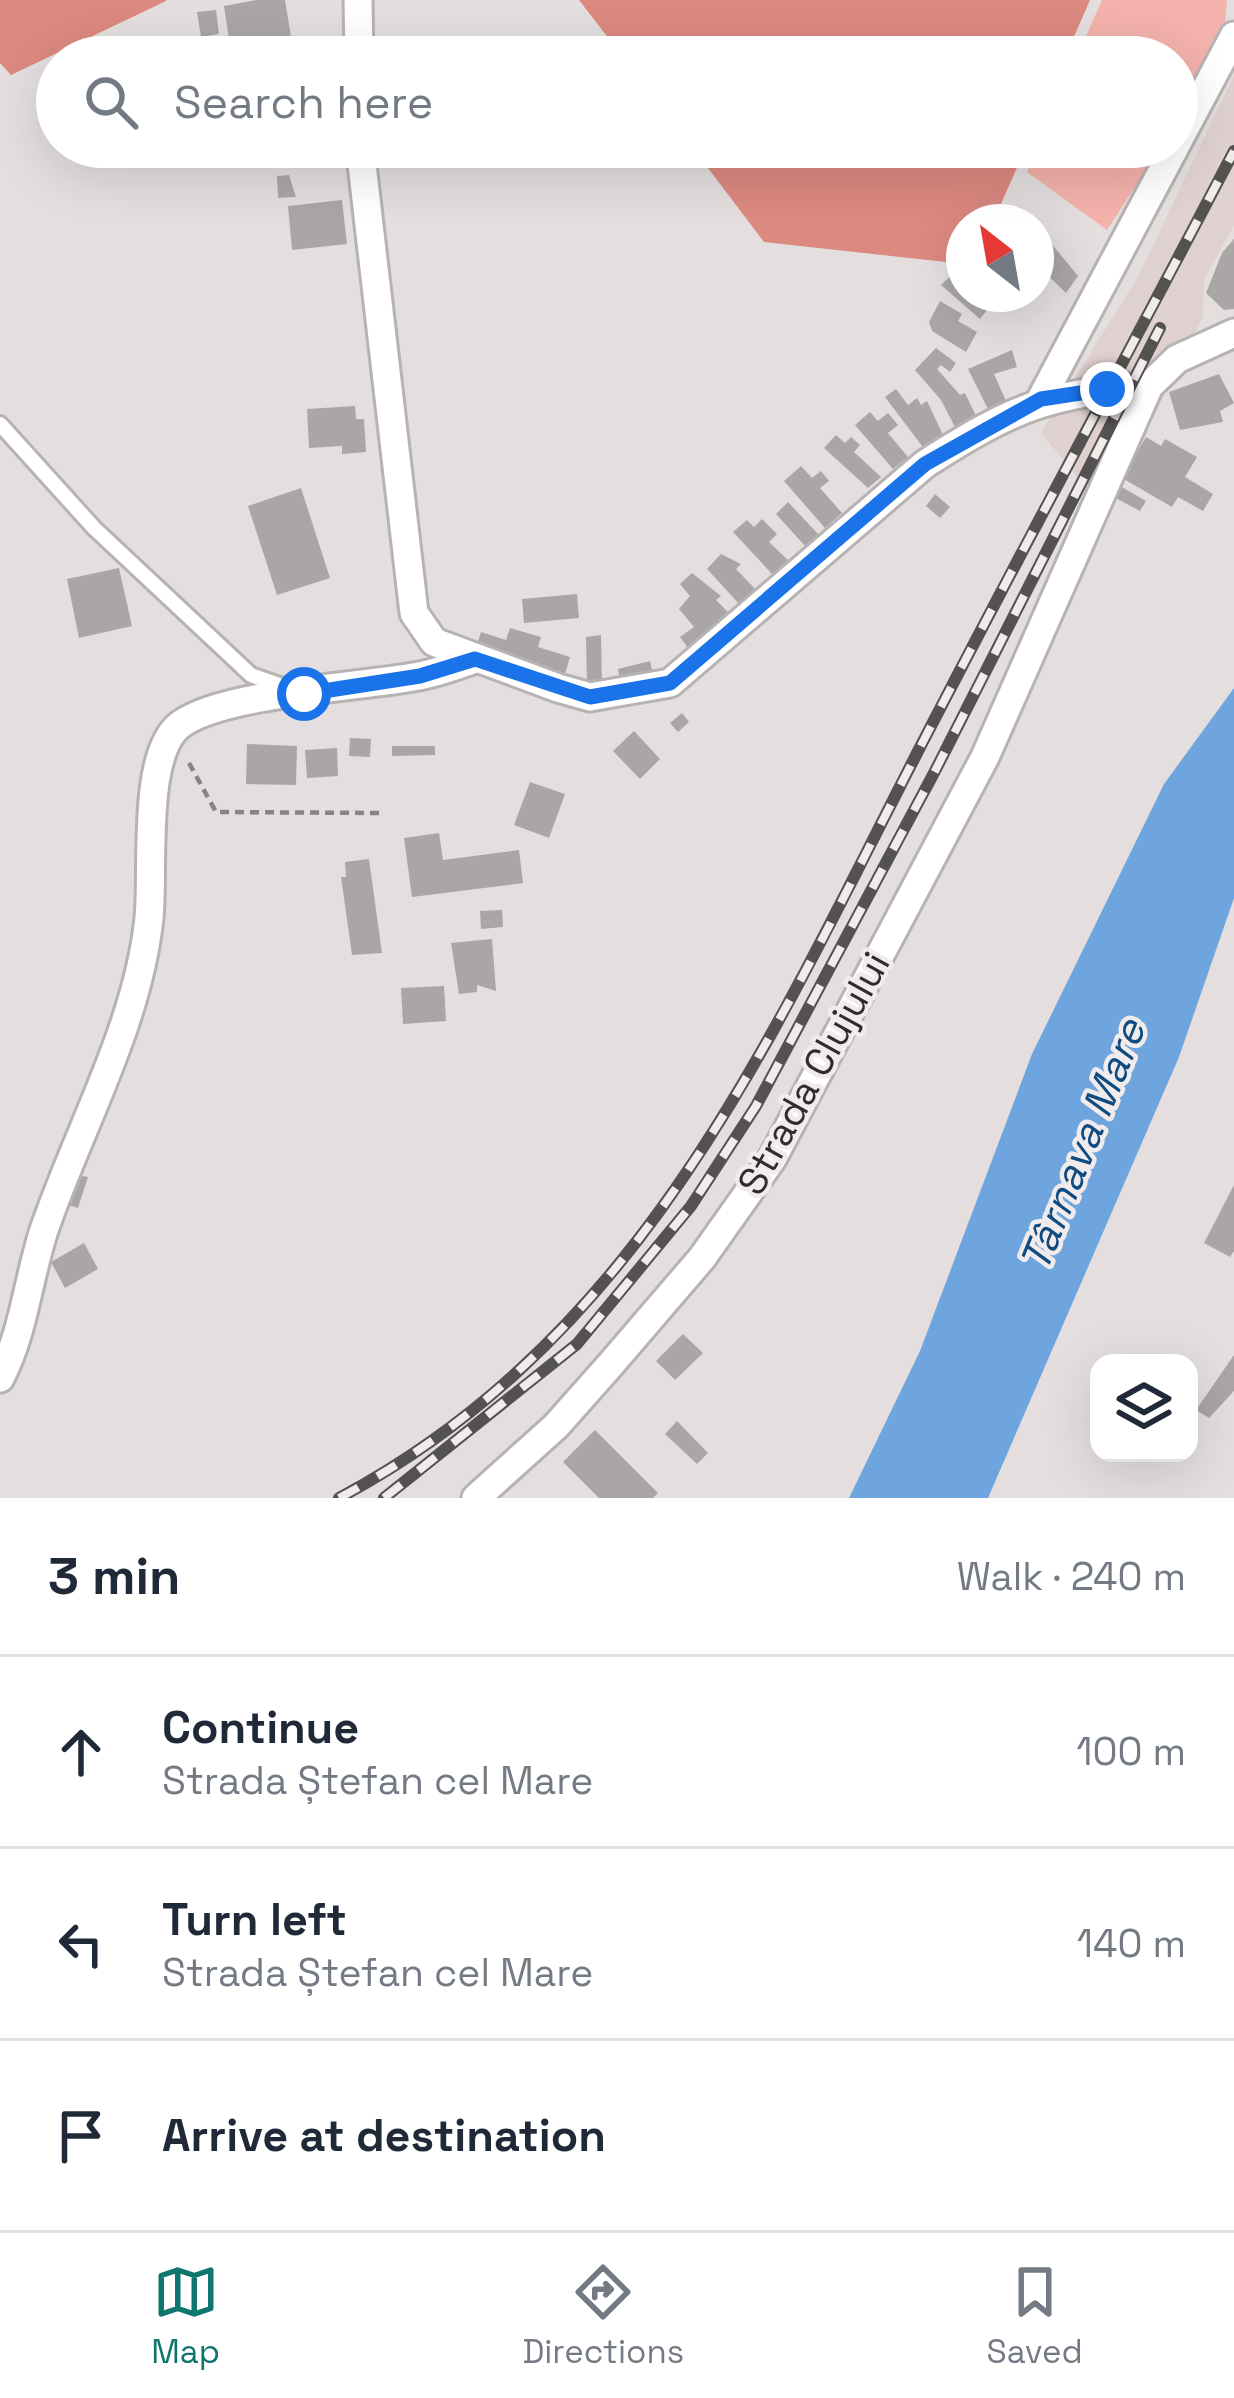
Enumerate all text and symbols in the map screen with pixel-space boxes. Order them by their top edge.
search box [36,36,1198,168]
icon: search [78,69,144,135]
text: Search here [174,74,433,131]
north arrow [946,204,1054,312]
route end [1080,362,1134,416]
route start [277,667,331,721]
street label: Strada Clujului [726,943,900,1203]
water label: Târnava Mare [1008,1009,1158,1279]
map controls [1090,1354,1198,1462]
button: layers [1090,1354,1198,1462]
text: 3 min [48,1544,181,1609]
text: Walk · 240 m [957,1552,1186,1601]
text: Continue [162,1699,359,1756]
icon: ahead [48,1719,114,1785]
text: 100 m [1076,1727,1186,1776]
text: Strada Ștefan cel Mare [162,1756,593,1805]
text: Turn left [162,1891,347,1948]
icon: left [48,1911,114,1977]
text: 140 m [1077,1919,1186,1968]
text: Strada Ștefan cel Mare [162,1948,593,1997]
icon: arrive [48,2103,114,2169]
text: Arrive at destination [162,2107,606,2164]
tab: Map [151,2259,220,2373]
tab: Directions [522,2259,684,2373]
tab: Saved [987,2259,1083,2373]

